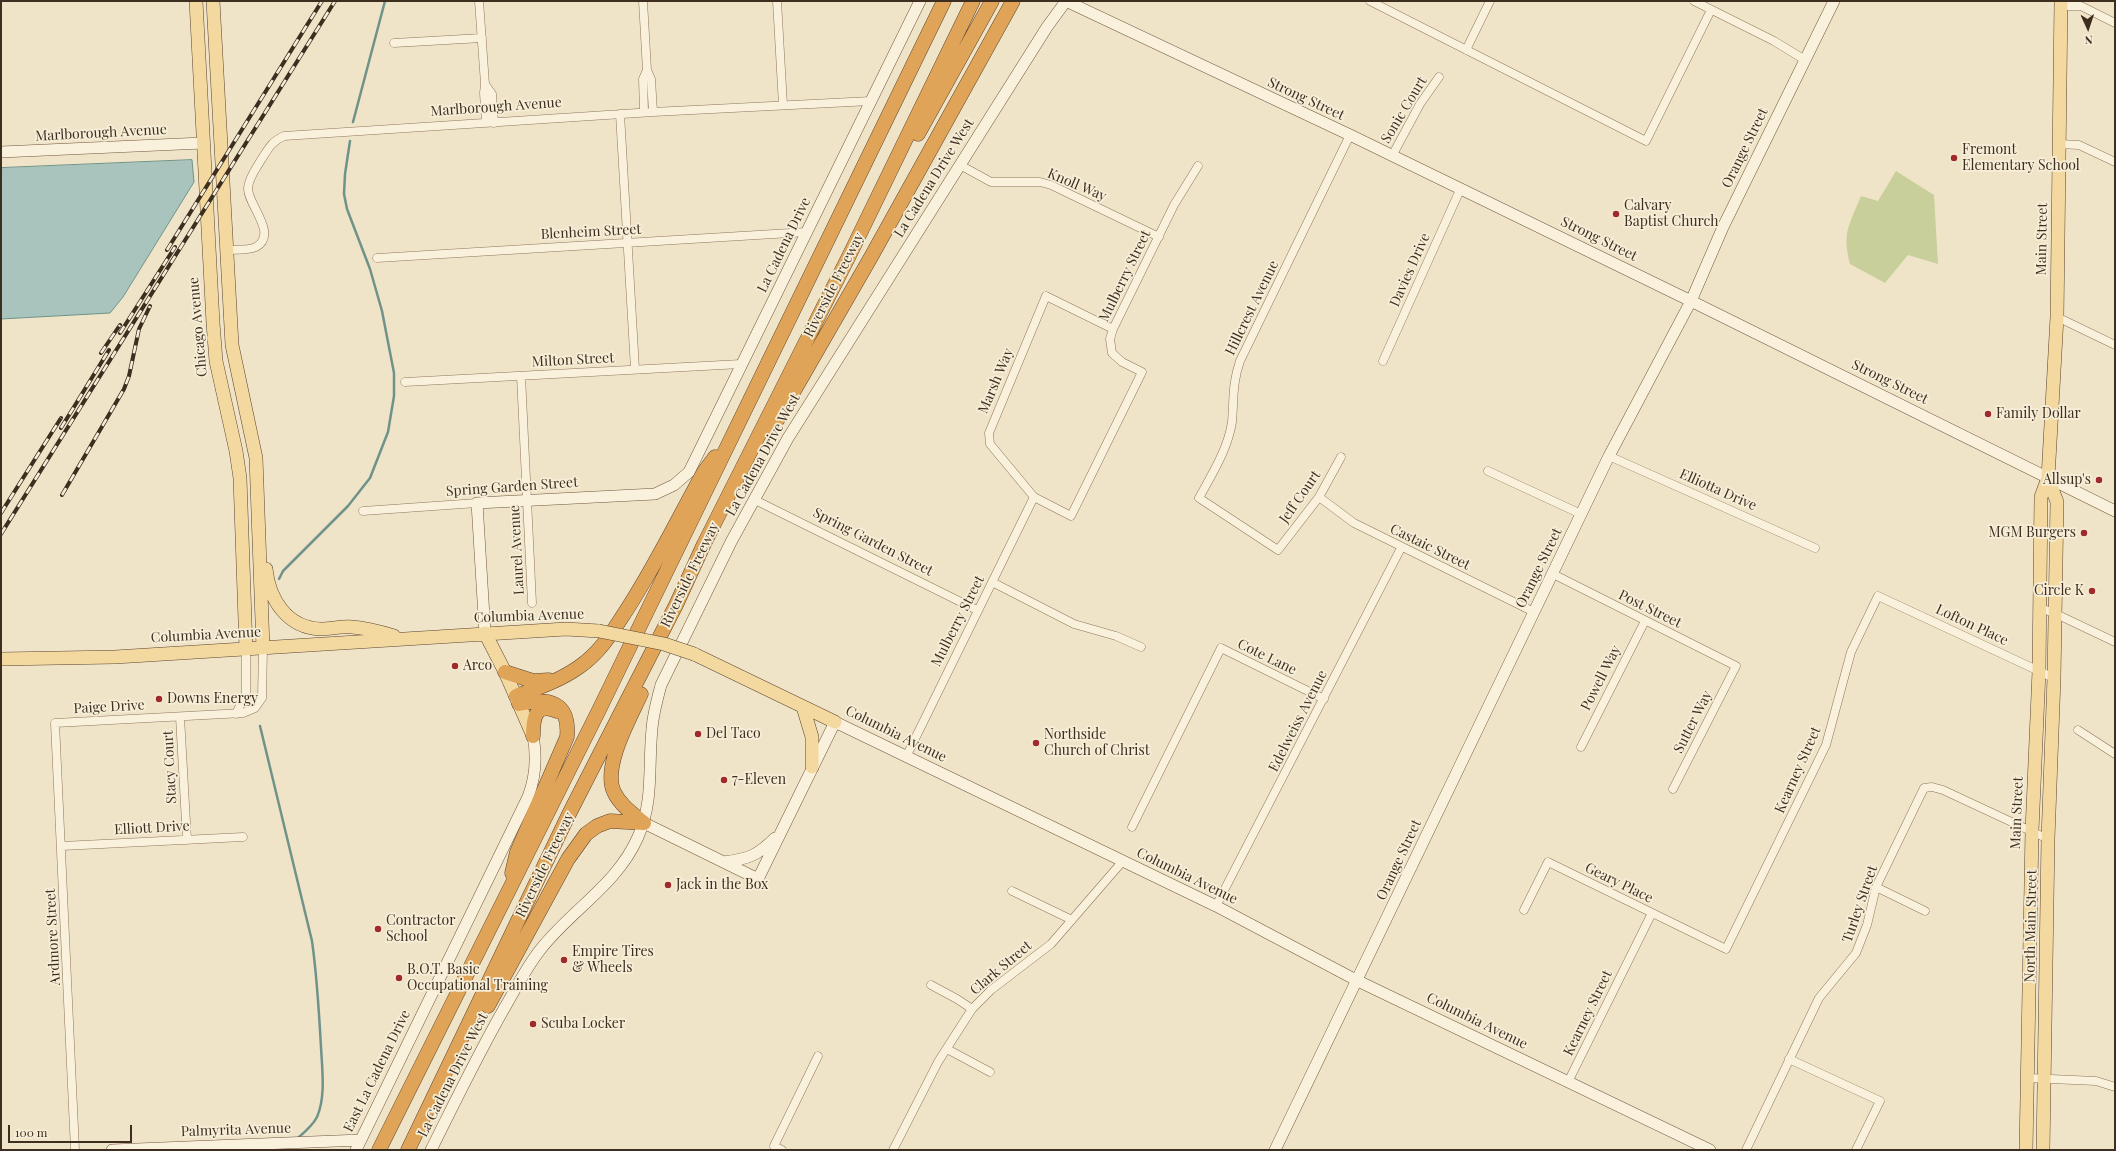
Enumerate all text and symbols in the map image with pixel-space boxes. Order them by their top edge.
north arrow [2068,8,2108,48]
text: N [2084,33,2093,48]
street label: Strong Street [1265,74,1347,124]
street label: Sonic Court [1378,74,1430,146]
street label: Marlborough Avenue [430,94,562,120]
street label: Orange Street [1718,105,1772,191]
street label: La Cadena Drive West [891,115,977,241]
street label: Marlborough Avenue [35,121,167,145]
place label: Fremont Elementary School [1962,142,2080,174]
marker: Fremont Elementary School [1949,153,1959,163]
street label: Knoll Way [1045,165,1109,205]
street label: La Cadena Drive [754,195,814,295]
place label: Calvary Baptist Church [1624,198,1719,230]
street label: Main Street [2033,203,2051,275]
marker: Calvary Baptist Church [1611,209,1621,219]
street label: Strong Street [1558,213,1640,265]
street label: Blenheim Street [540,221,642,243]
street label: Mulberry Street [1096,227,1154,325]
street label: Riverside Freeway [800,230,868,340]
street label: Davies Drive [1386,231,1434,309]
street label: Hillcrest Avenue [1222,258,1282,358]
street label: Chicago Avenue [185,276,211,378]
street label: Marsh Way [975,346,1017,416]
street label: Milton Street [531,349,615,371]
street label: Strong Street [1849,356,1931,408]
street label: La Cadena Drive West [722,391,804,519]
place label: Family Dollar [1996,406,2081,422]
marker: Family Dollar [1983,409,1993,419]
street label: Elliotta Drive [1677,466,1759,514]
street label: Jeff Court [1276,467,1324,527]
place label: Allsup's [2043,472,2091,488]
street label: Spring Garden Street [445,474,579,500]
marker: Allsup's [2094,475,2104,485]
street label: Spring Garden Street [810,504,936,580]
street label: Laurel Avenue [506,505,528,595]
street label: Riverside Freeway [657,520,723,630]
street label: Castaic Street [1387,520,1473,574]
street label: Orange Street [1512,525,1566,611]
place label: MGM Burgers [1988,525,2076,541]
marker: MGM Burgers [2079,528,2089,538]
street label: Mulberry Street [928,573,988,669]
place label: Circle K [2034,583,2084,599]
marker: Circle K [2087,586,2097,596]
street label: Post Street [1616,587,1684,631]
street label: Lofton Place [1933,601,2011,649]
street label: Columbia Avenue [474,606,584,626]
street label: Columbia Avenue [150,624,262,646]
street label: Cote Lane [1235,636,1299,678]
street label: Powell Way [1577,643,1625,713]
place label: Arco [463,658,492,674]
marker: Arco [450,661,460,671]
street label: Edelweiss Avenue [1265,667,1331,775]
street label: Sutter Way [1670,688,1716,756]
place label: Downs Energy [167,691,258,707]
marker: Downs Energy [154,694,164,704]
street label: Paige Drive [73,697,145,717]
street label: Columbia Avenue [843,702,949,766]
street label: Kearney Street [1771,724,1825,816]
place label: Del Taco [706,726,761,742]
place label: Northside Church of Christ [1044,727,1150,760]
marker: Del Taco [693,729,703,739]
street label: Stacy Court [160,730,180,804]
marker: Northside Church of Christ [1031,738,1041,748]
place label: 7-Eleven [732,772,786,788]
marker: 7-Eleven [719,775,729,785]
street label: Main Street [2007,776,2027,850]
street label: Riverside Freeway [512,810,578,920]
street label: Orange Street [1373,817,1425,903]
street label: Elliott Drive [114,818,190,838]
street label: Columbia Avenue [1134,844,1240,908]
street label: Geary Place [1582,859,1656,907]
street label: Turley Street [1839,863,1881,945]
street label: North Main Street [2022,869,2040,983]
place label: Jack in the Box [676,877,768,893]
marker: Jack in the Box [663,880,673,890]
street label: Ardmore Street [42,888,64,986]
place label: Contractor School [386,913,455,946]
marker: Contractor School [373,924,383,934]
street label: Clark Street [967,937,1035,999]
place label: Empire Tires & Wheels [572,944,654,976]
marker: Empire Tires & Wheels [559,955,569,965]
place label: B.O.T. Basic Occupational Training [407,962,548,994]
street label: Kearney Street [1560,968,1616,1058]
marker: B.O.T. Basic Occupational Training [394,973,404,983]
street label: Columbia Avenue [1424,989,1530,1053]
street label: East La Cadena Drive [340,1007,414,1135]
street label: La Cadena Drive West [414,1010,492,1140]
place label: Scuba Locker [541,1016,625,1032]
marker: Scuba Locker [528,1019,538,1029]
scale bar [10,1117,134,1143]
street label: Palmyrita Avenue [181,1120,291,1140]
text: 100 m [15,1124,47,1140]

